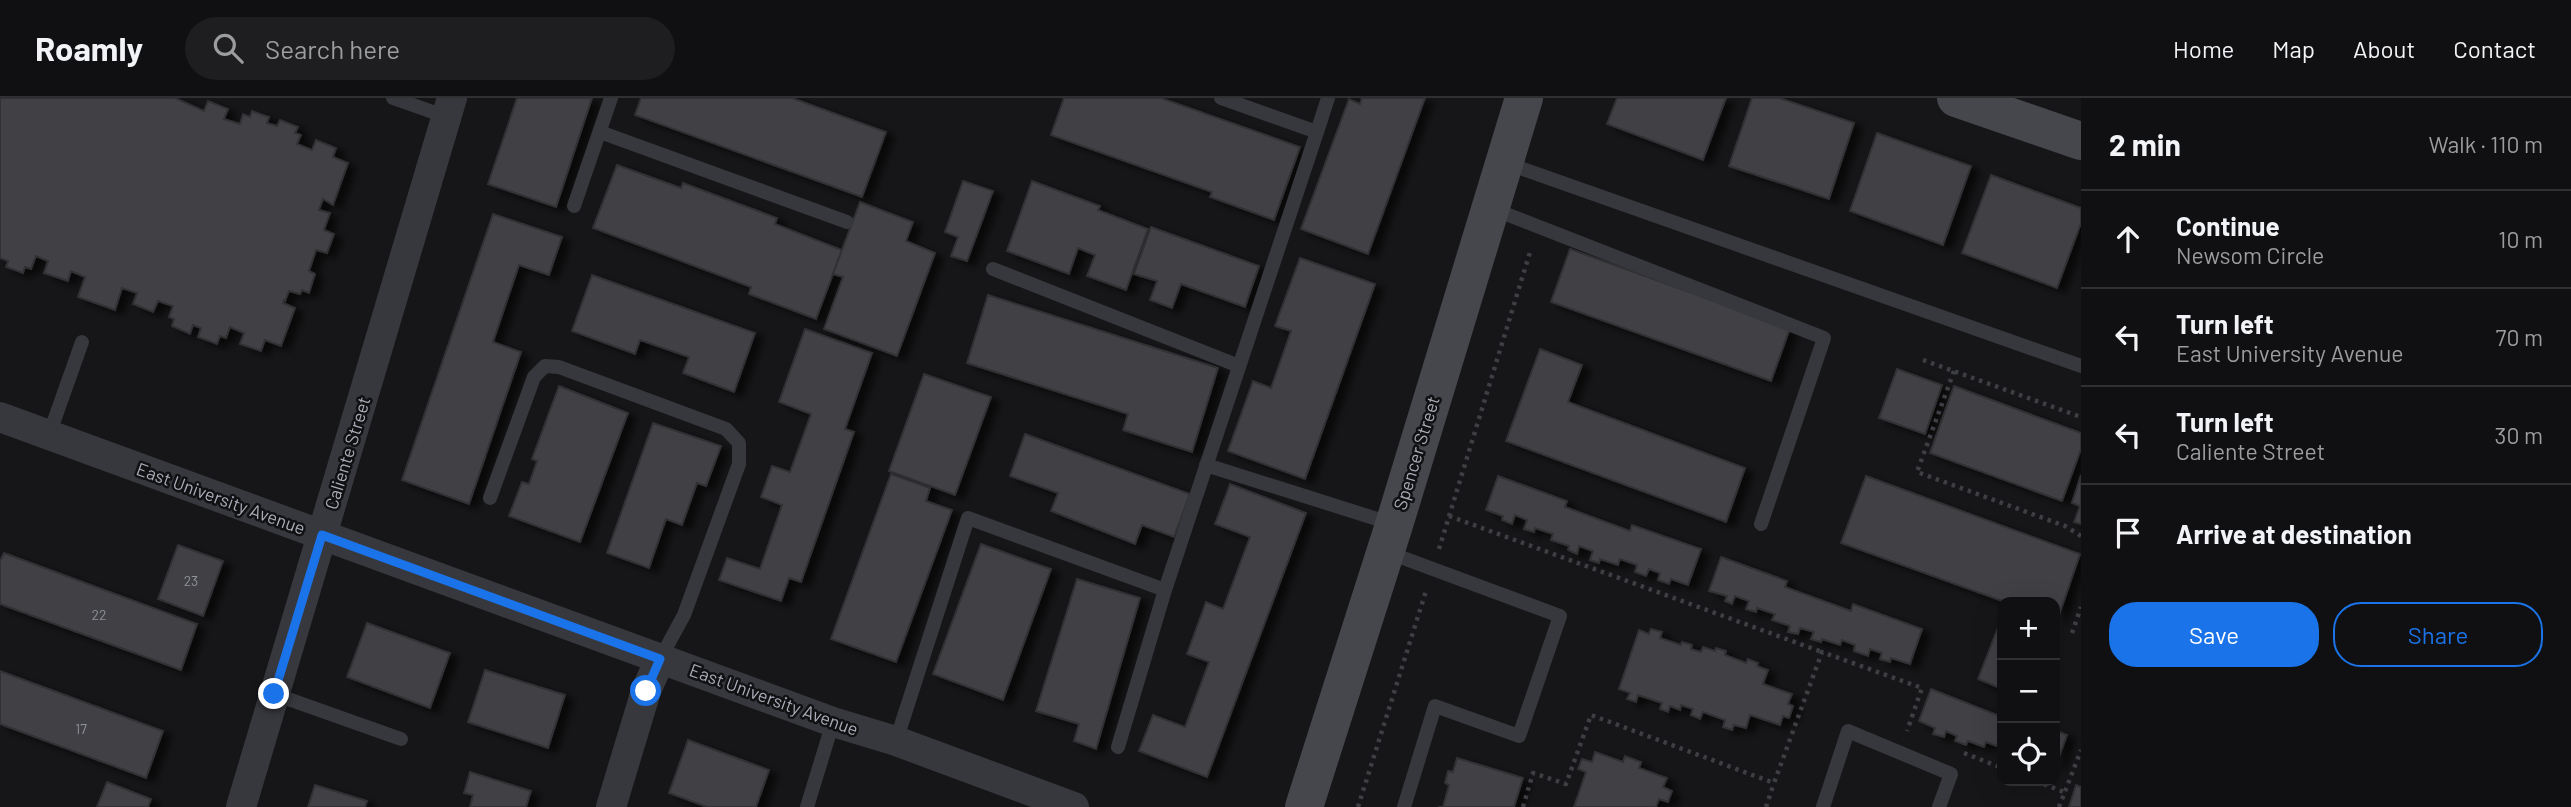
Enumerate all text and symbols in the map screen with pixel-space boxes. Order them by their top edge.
search box [185,17,675,80]
text: Roamly [35,28,143,68]
icon: search [209,29,247,67]
text: Search here [265,33,400,64]
text: Home [2173,34,2234,63]
text: Map [2272,34,2315,63]
text: About [2353,34,2415,63]
text: Contact [2453,34,2536,63]
text: 2 min [2109,126,2181,162]
text: Walk · 110 m [2429,130,2543,158]
text: Continue [2176,210,2280,241]
icon: ahead [2109,220,2147,258]
text: 10 m [2498,225,2543,253]
text: Newsom Circle [2176,241,2324,269]
text: Turn left [2176,308,2274,339]
icon: left [2109,318,2147,356]
text: 70 m [2496,323,2543,351]
text: East University Avenue [2176,339,2404,367]
street label: Caliente Street [319,394,375,512]
street label: Spencer Street [1388,394,1444,512]
text: Turn left [2176,406,2274,437]
icon: left [2109,416,2147,454]
text: 30 m [2495,421,2543,449]
text: Caliente Street [2176,437,2325,465]
street label: East University Avenue [134,457,308,539]
icon: arrive [2109,514,2147,552]
text: Arrive at destination [2176,518,2412,549]
house number: 23 [184,572,198,589]
map controls [1997,597,2060,786]
button: + [1997,597,2060,660]
button: Save [2109,602,2319,667]
button: Share [2333,602,2543,667]
house number: 22 [91,606,107,623]
street label: East University Avenue [687,658,861,740]
button: − [1997,660,2060,723]
route start [630,675,661,706]
route end [258,678,289,709]
house number: 17 [75,720,87,737]
button: locate [1997,723,2060,786]

